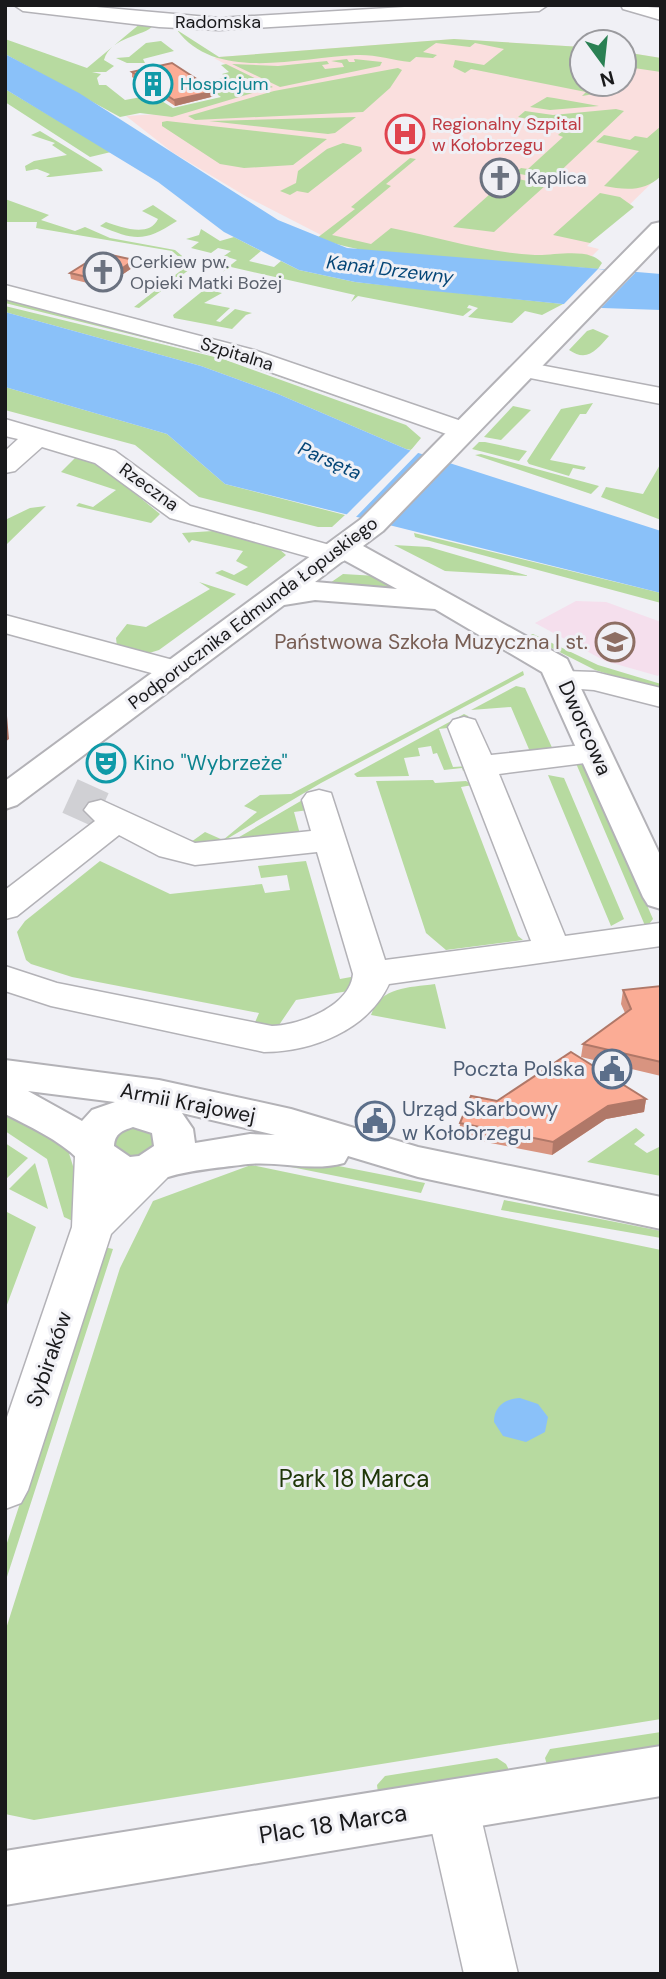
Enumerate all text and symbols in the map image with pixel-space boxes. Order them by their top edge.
street label: Radomska [175,10,261,34]
north arrow [568,28,638,98]
building icon: Hospicjum [132,63,174,105]
text: N [597,65,617,93]
place label: Hospicjum [180,72,269,96]
place label: Regionalny Szpital w Kołobrzegu [432,112,582,157]
hospital icon: Regionalny Szpital w Kołobrzegu [384,113,426,155]
church icon: Kaplica [479,157,521,199]
place label: Kaplica [527,166,587,190]
water label: Kanał Drzewny [325,249,456,290]
place label: Cerkiew pw. Opieki Matki Bożej [130,250,282,295]
church icon: Cerkiew pw. Opieki Matki Bożej [82,251,124,293]
street label: Szpitalna [198,332,276,376]
water label: Parsęta [294,436,365,485]
street label: Rzeczna [115,457,183,517]
street label: Podporucznika Edmunda Łopuskiego [123,511,383,715]
school or university icon: Państwowa Szkoła Muzyczna I st. [594,621,636,663]
place label: Państwowa Szkoła Muzyczna I st. [274,628,588,656]
street label: Dworcowa [552,676,618,780]
theatre icon: Kino "Wybrzeże" [85,742,127,784]
place label: Kino "Wybrzeże" [133,749,288,777]
public building icon: Poczta Polska [591,1048,633,1090]
place label: Poczta Polska [453,1055,585,1083]
street label: Armii Krajowej [118,1076,258,1130]
place label: Urząd Skarbowy w Kołobrzegu [402,1095,558,1147]
public building icon: Urząd Skarbowy w Kołobrzegu [354,1100,396,1142]
street label: Sybiraków [20,1308,78,1410]
park label: Park 18 Marca [279,1463,429,1494]
street label: Plac 18 Marca [257,1797,409,1850]

